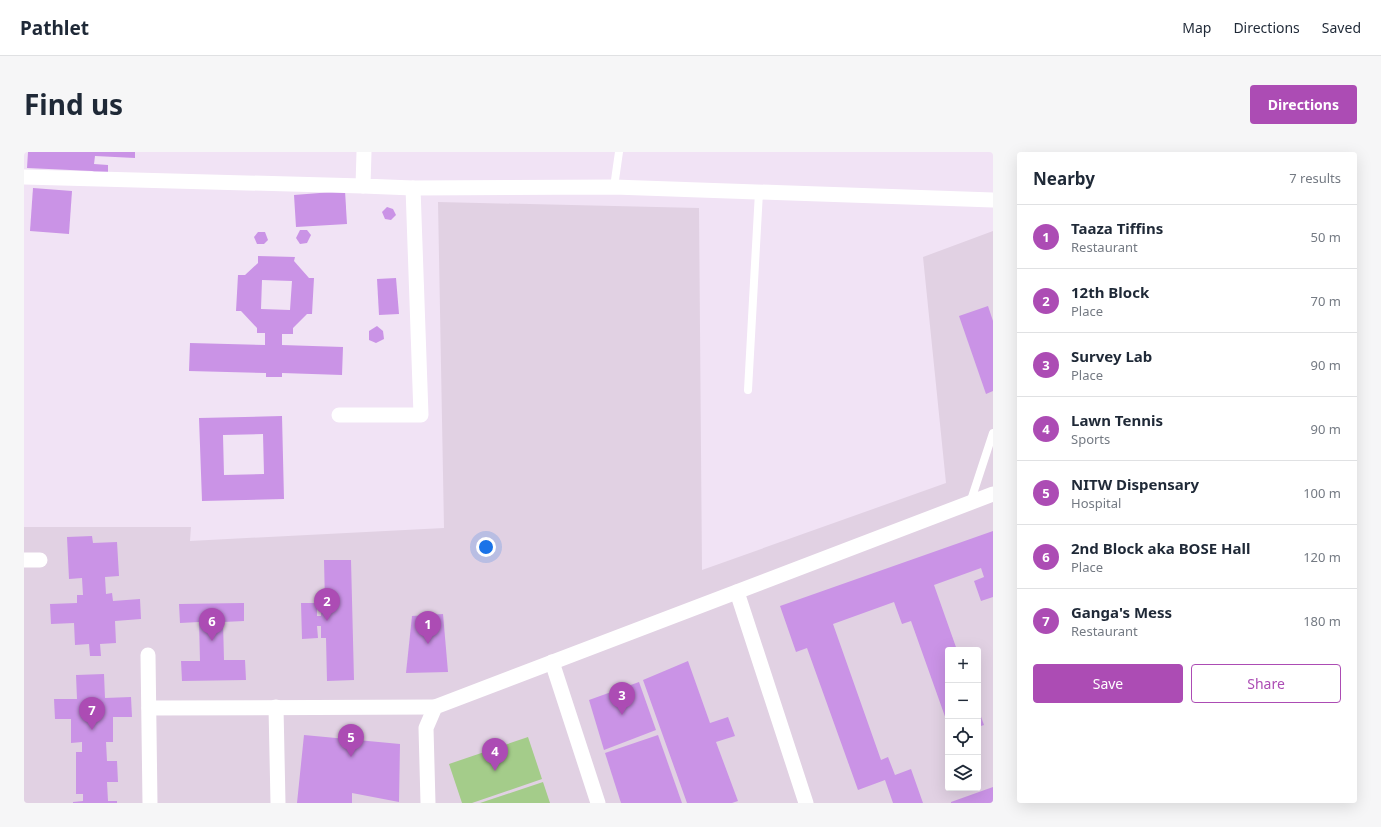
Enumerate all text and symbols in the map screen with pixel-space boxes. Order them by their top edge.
text: Pathlet [20,15,89,41]
text: Map [1182,18,1211,37]
text: Directions [1233,18,1300,37]
text: Saved [1322,18,1361,37]
text: Find us [24,85,123,123]
button: Directions [1250,85,1357,124]
text: Nearby [1033,167,1095,190]
text: 7 results [1289,169,1341,187]
text: Taaza Tiffins [1071,218,1163,238]
text: 1 [1042,228,1050,246]
text: 50 m [1311,228,1341,246]
text: Restaurant [1071,238,1138,256]
text: 12th Block [1071,282,1149,302]
text: 2 [1042,292,1050,310]
text: 70 m [1311,292,1341,310]
text: Place [1071,302,1103,320]
text: Survey Lab [1071,346,1152,366]
text: 3 [1042,356,1050,374]
text: 90 m [1311,356,1341,374]
text: Place [1071,366,1103,384]
text: Lawn Tennis [1071,410,1163,430]
text: 4 [1042,420,1050,438]
text: 90 m [1311,420,1341,438]
text: Sports [1071,430,1110,448]
text: NITW Dispensary [1071,474,1199,494]
text: 5 [1042,484,1050,502]
text: 100 m [1303,484,1341,502]
text: Hospital [1071,494,1121,512]
your location [476,537,496,557]
text: 2nd Block aka BOSE Hall [1071,538,1250,558]
text: 6 [1042,548,1050,566]
text: 120 m [1303,548,1341,566]
text: Place [1071,558,1103,576]
pin: 2 [314,588,340,621]
text: Ganga's Mess [1071,602,1172,622]
pin: 6 [199,608,225,641]
pin: 1 [415,611,441,644]
text: 7 [1042,612,1050,630]
text: 180 m [1303,612,1341,630]
text: Restaurant [1071,622,1138,640]
map controls [945,647,981,791]
button: + [945,647,981,683]
button: Save [1033,664,1183,703]
button: Share [1191,664,1341,703]
pin: 3 [609,682,635,715]
button: − [945,683,981,719]
pin: 7 [79,697,105,730]
button: locate [945,719,981,755]
pin: 5 [338,724,364,757]
pin: 4 [482,738,508,771]
button: layers [945,755,981,791]

